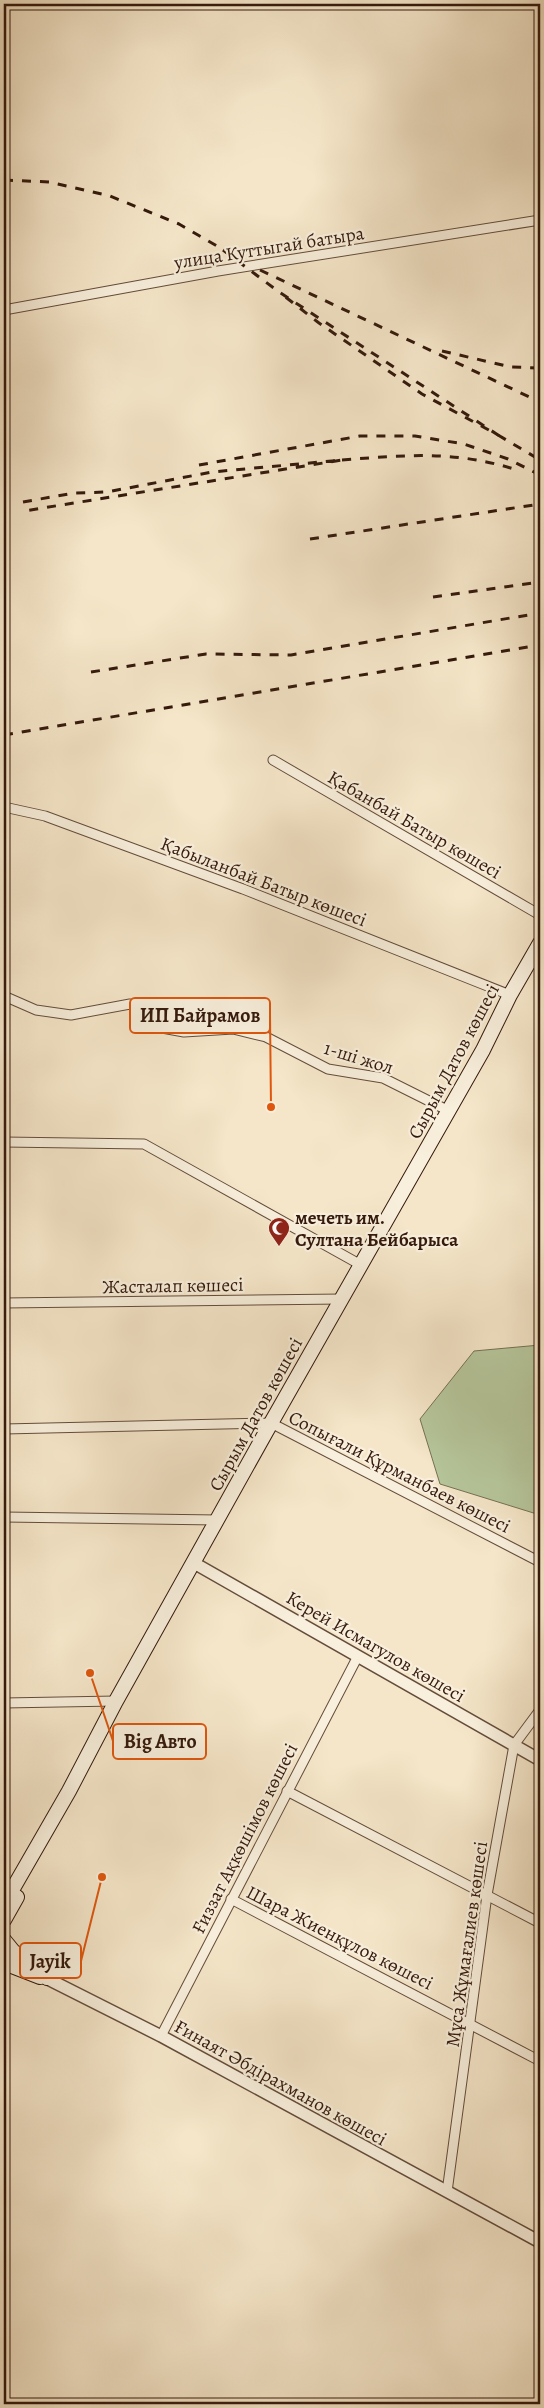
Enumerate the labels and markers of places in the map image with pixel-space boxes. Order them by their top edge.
callout: ИП Байрамов [130,998,270,1033]
place label: мечеть им. Султана Бейбарыса [295,1205,459,1253]
mosque icon: мечеть им. Султана Бейбарыса [267,1216,291,1247]
callout: Big Авто [113,1724,206,1759]
callout: Jayik [20,1943,81,1978]

